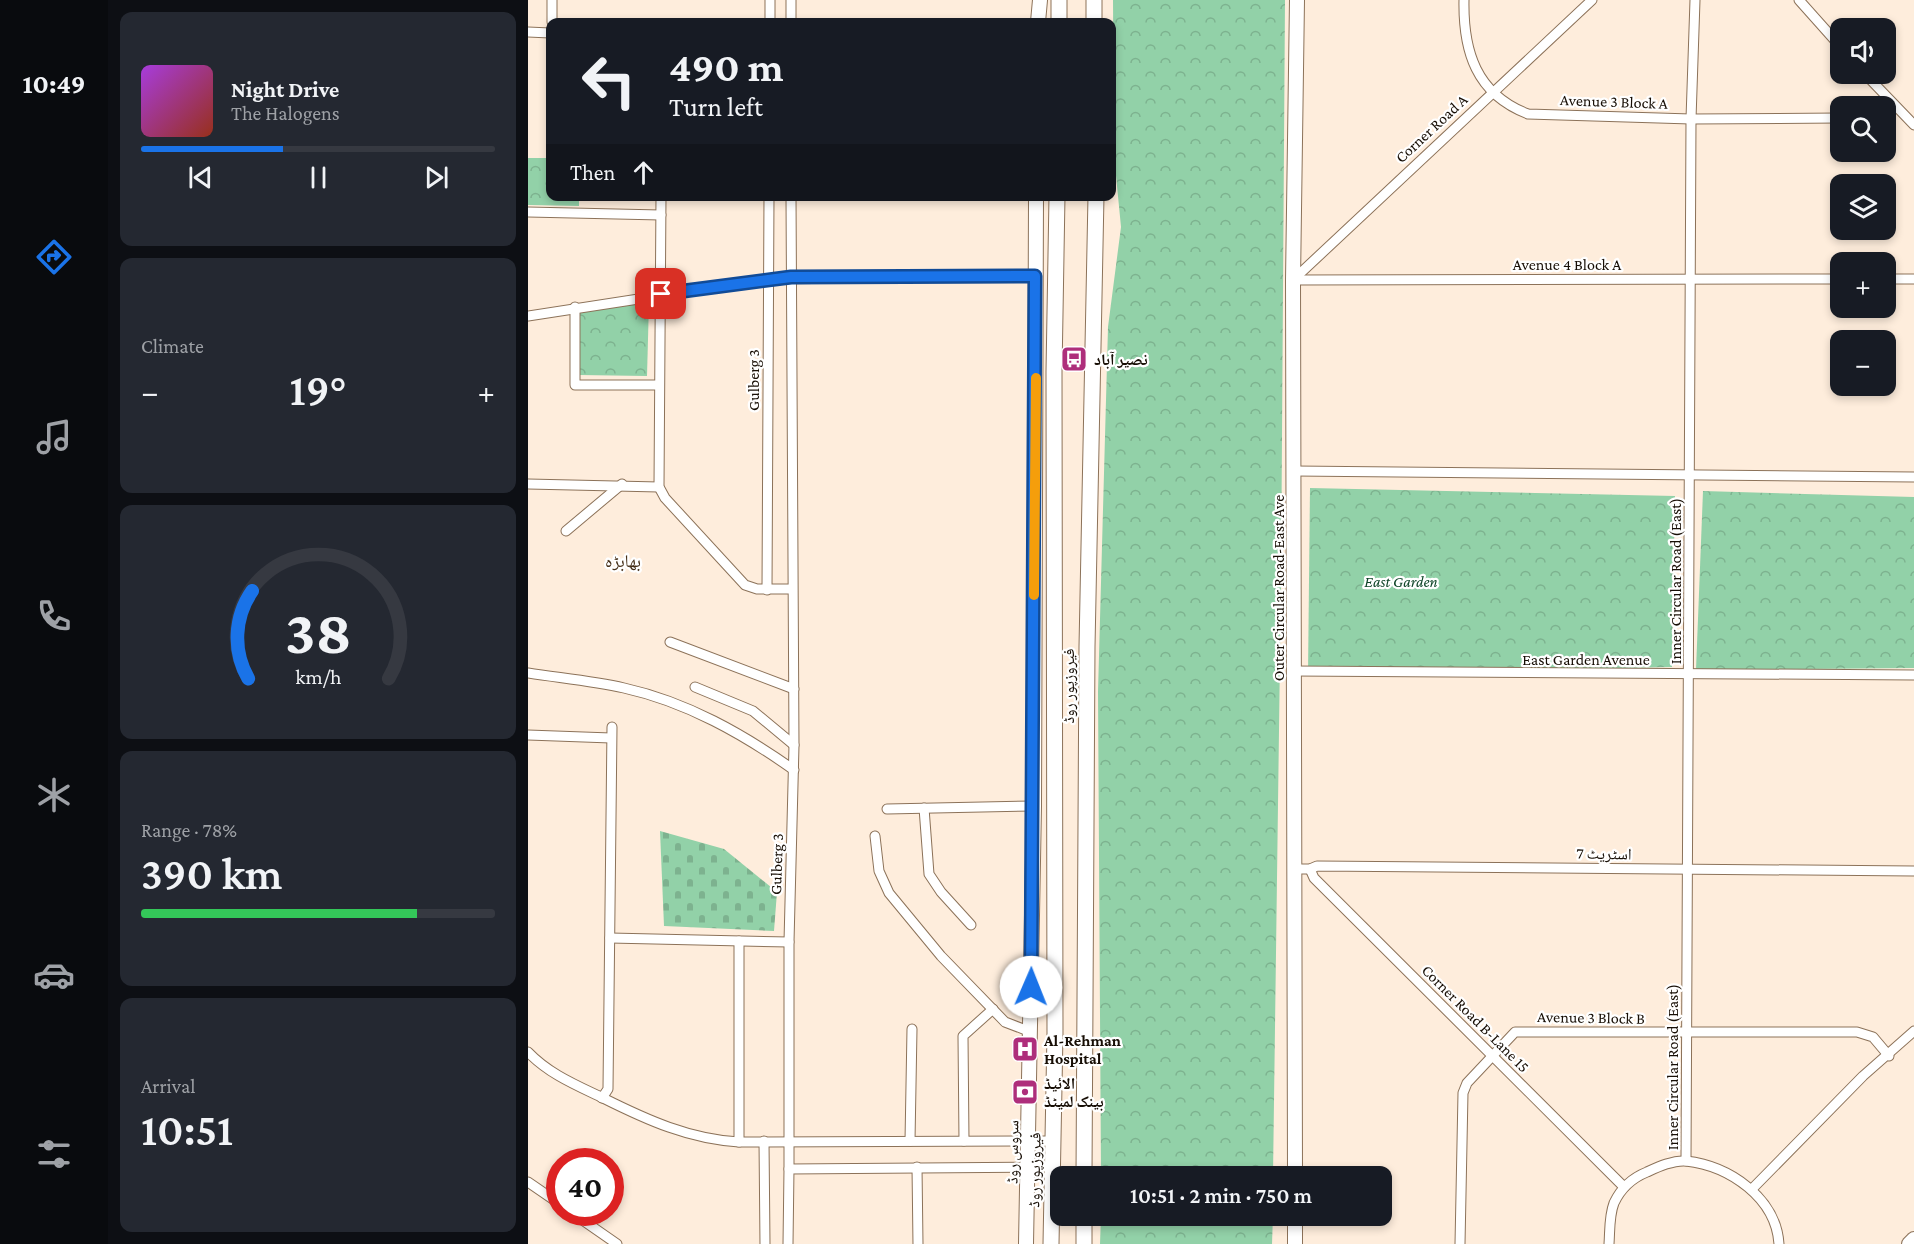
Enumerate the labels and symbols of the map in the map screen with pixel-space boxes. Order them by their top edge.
street label: Corner Road A [1392,90,1471,166]
street label: Avenue 3 Block A [1560,91,1669,112]
street label: Avenue 4 Block A [1513,256,1622,273]
pin [635,268,686,319]
bus stop icon: نصیر آباد [1059,344,1089,374]
street label: Gulberg 3 [745,349,763,411]
place label: نصیر آباد [1094,351,1148,369]
street label: Outer Circular Road-East Ave [1270,495,1287,681]
street label: Inner Circular Road (East) [1667,498,1685,664]
district label: بھابڑہ [605,551,641,572]
park label: East Garden [1364,573,1438,590]
street label: فیروزپور روڈ [1060,648,1078,724]
street label: East Garden Avenue [1522,651,1650,668]
street label: Gulberg 3 [767,833,787,895]
street label: اسٹریٹ 7 [1576,845,1632,863]
position arrow [999,955,1063,1019]
street label: Corner Road B-Lane 15 [1419,961,1533,1075]
street label: Inner Circular Road (East) [1664,984,1682,1150]
street label: Avenue 3 Block B [1537,1008,1645,1027]
place label: Al-Rehman Hospital [1043,1032,1121,1067]
hospital icon: Al-Rehman Hospital [1010,1034,1040,1064]
place label: الائیڈ بینک لمیٹڈ [1044,1075,1104,1111]
bank icon: الائیڈ بینک لمیٹڈ [1010,1077,1040,1107]
street label: سروس روڈ [1003,1120,1024,1184]
street label: فیروزپور روڈ [1025,1132,1045,1208]
speed limit sign: 40 [546,1148,624,1226]

